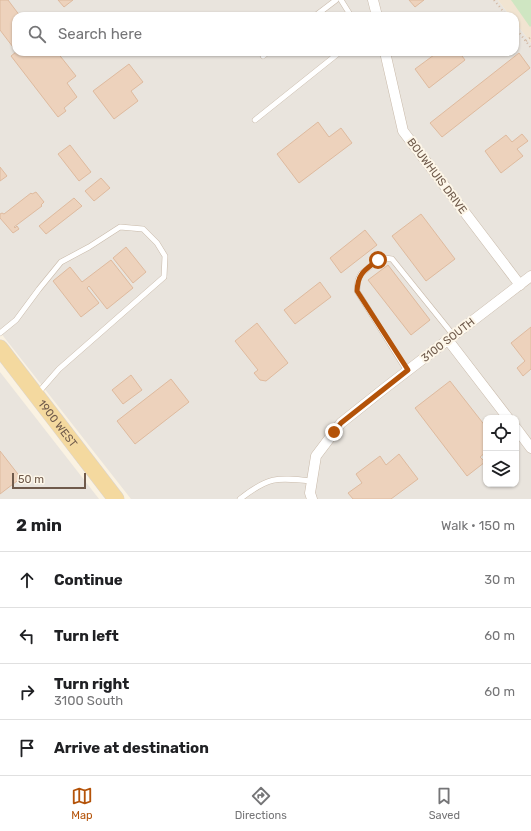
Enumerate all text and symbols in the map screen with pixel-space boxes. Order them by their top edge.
search box [12,12,519,56]
icon: search [26,23,48,45]
text: Search here [58,25,142,43]
street label: BOUWHUIS DRIVE [404,136,470,217]
route start [369,251,387,269]
street label: 3100 SOUTH [419,315,477,365]
street label: 1900 WEST [36,397,81,450]
map controls [483,415,519,487]
button: locate [483,415,519,451]
route end [325,423,343,441]
button: layers [483,451,519,487]
scale bar [12,471,86,490]
text: 50 m [18,473,44,486]
text: 2 min [16,515,62,535]
text: Walk · 150 m [441,518,515,533]
icon: ahead [16,569,38,591]
text: Continue [54,571,123,589]
text: 30 m [484,572,515,587]
icon: left [16,625,38,647]
text: Turn left [54,627,119,645]
text: 60 m [484,628,515,643]
text: Turn right [54,675,129,693]
icon: right [16,681,38,703]
text: 60 m [484,684,515,699]
text: 3100 South [54,693,123,708]
icon: arrive [16,737,38,759]
text: Arrive at destination [54,739,209,757]
tab: Map [71,785,93,822]
tab: Directions [235,785,287,822]
tab: Saved [429,785,460,822]

